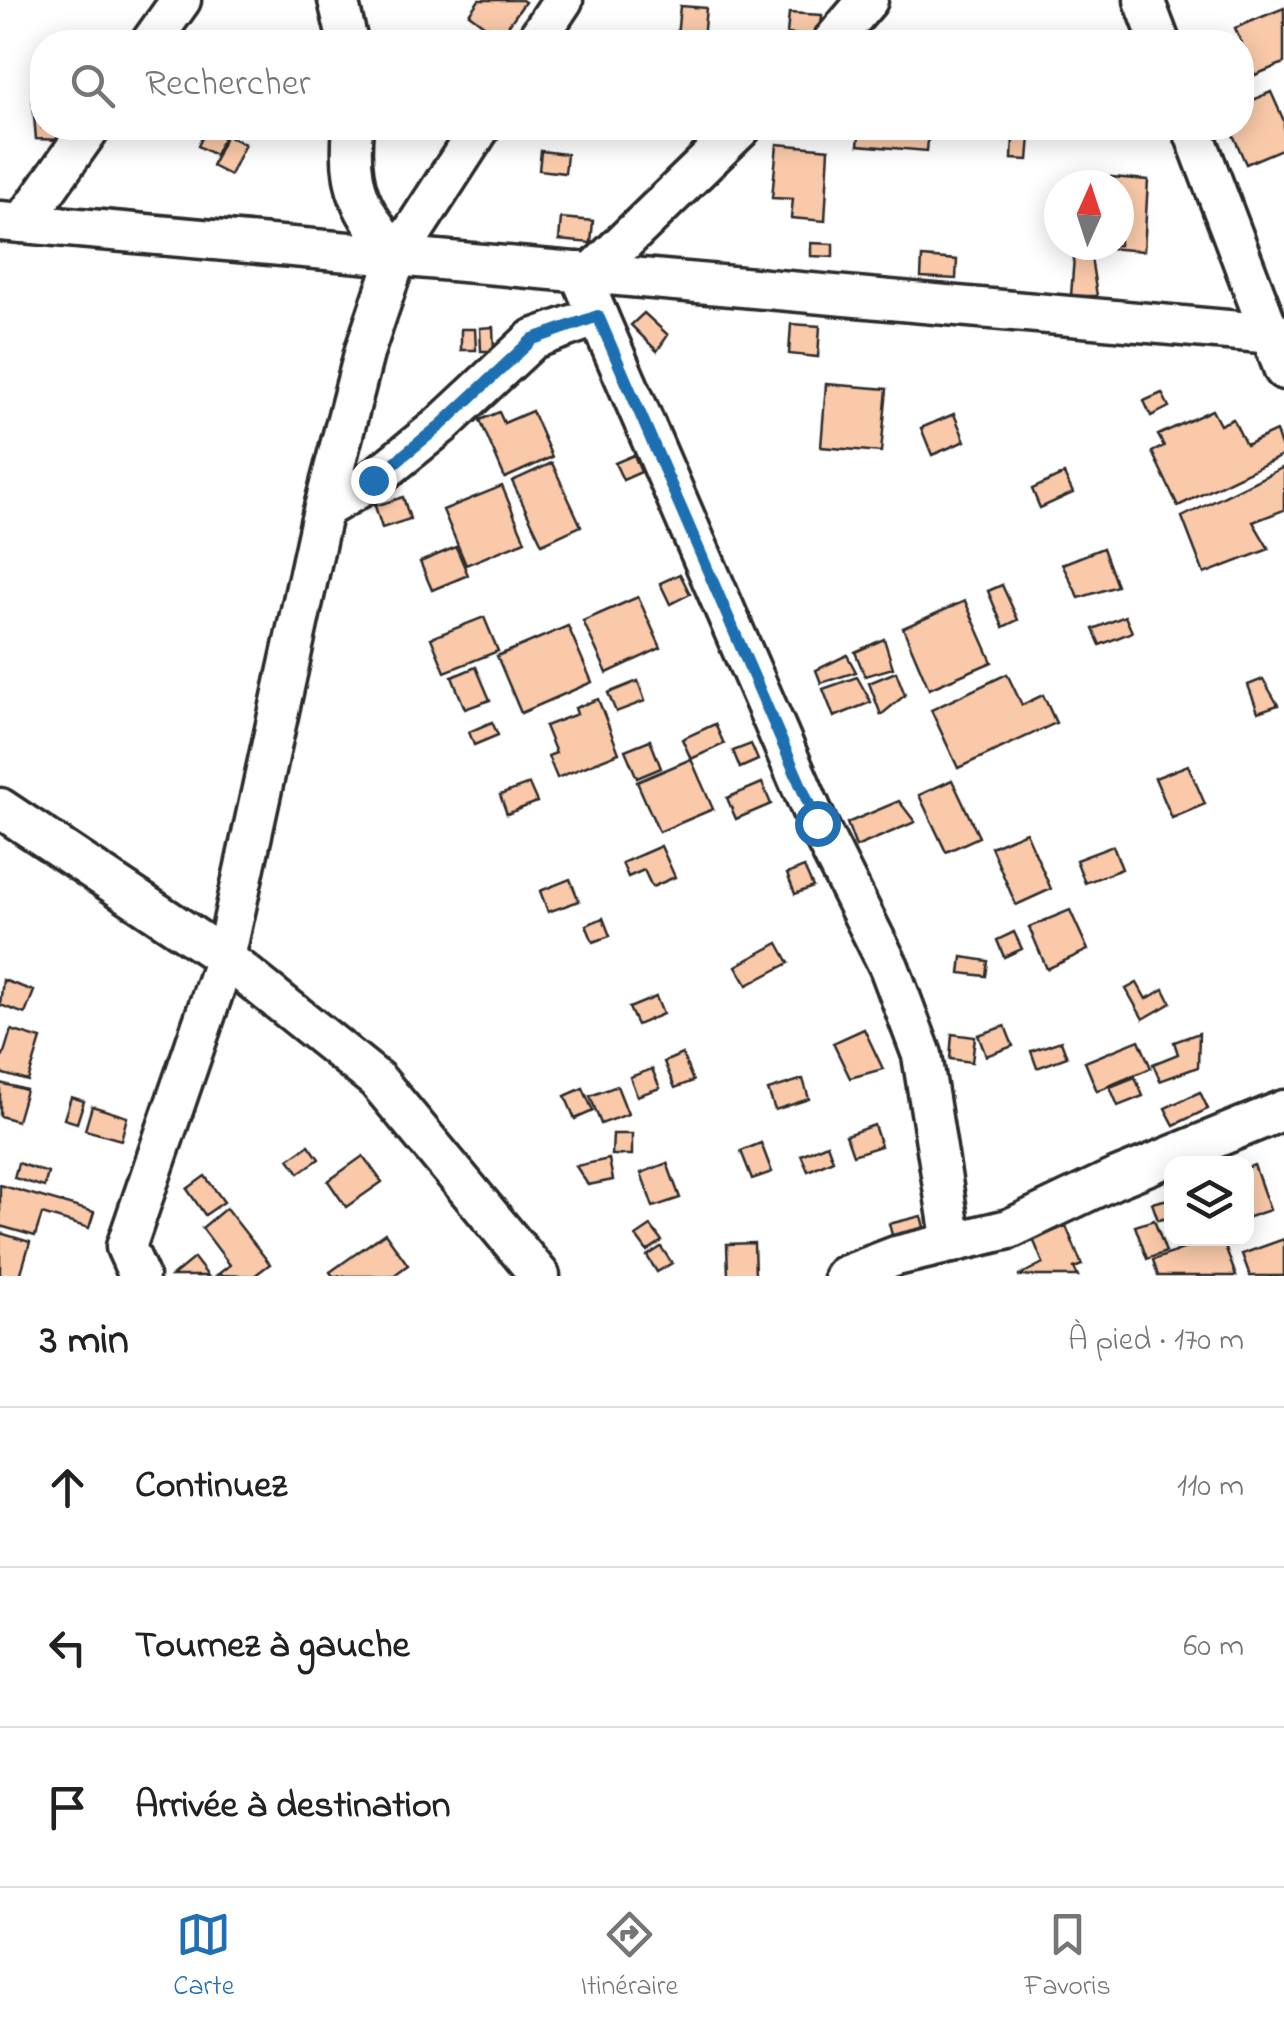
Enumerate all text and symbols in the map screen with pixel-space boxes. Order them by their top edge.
search box [30,30,1254,140]
text: Rechercher [145,57,311,113]
icon: search [65,58,120,113]
north arrow [1044,170,1134,260]
route end [351,458,397,504]
route start [795,801,841,847]
map controls [1164,1156,1254,1246]
button: layers [1164,1156,1254,1246]
text: 3 min [40,1311,129,1372]
text: À pied · 170 m [1068,1318,1244,1365]
text: Continuez [135,1459,287,1515]
icon: ahead [40,1460,95,1515]
text: 110 m [1177,1464,1244,1511]
text: Tournez à gauche [135,1619,410,1675]
icon: left [40,1620,95,1675]
text: 60 m [1183,1624,1244,1671]
text: Arrivée à destination [135,1779,450,1835]
icon: arrive [40,1780,95,1835]
tab: Carte [173,1907,234,2008]
tab: Itinéraire [581,1907,678,2008]
tab: Favoris [1024,1907,1111,2008]

